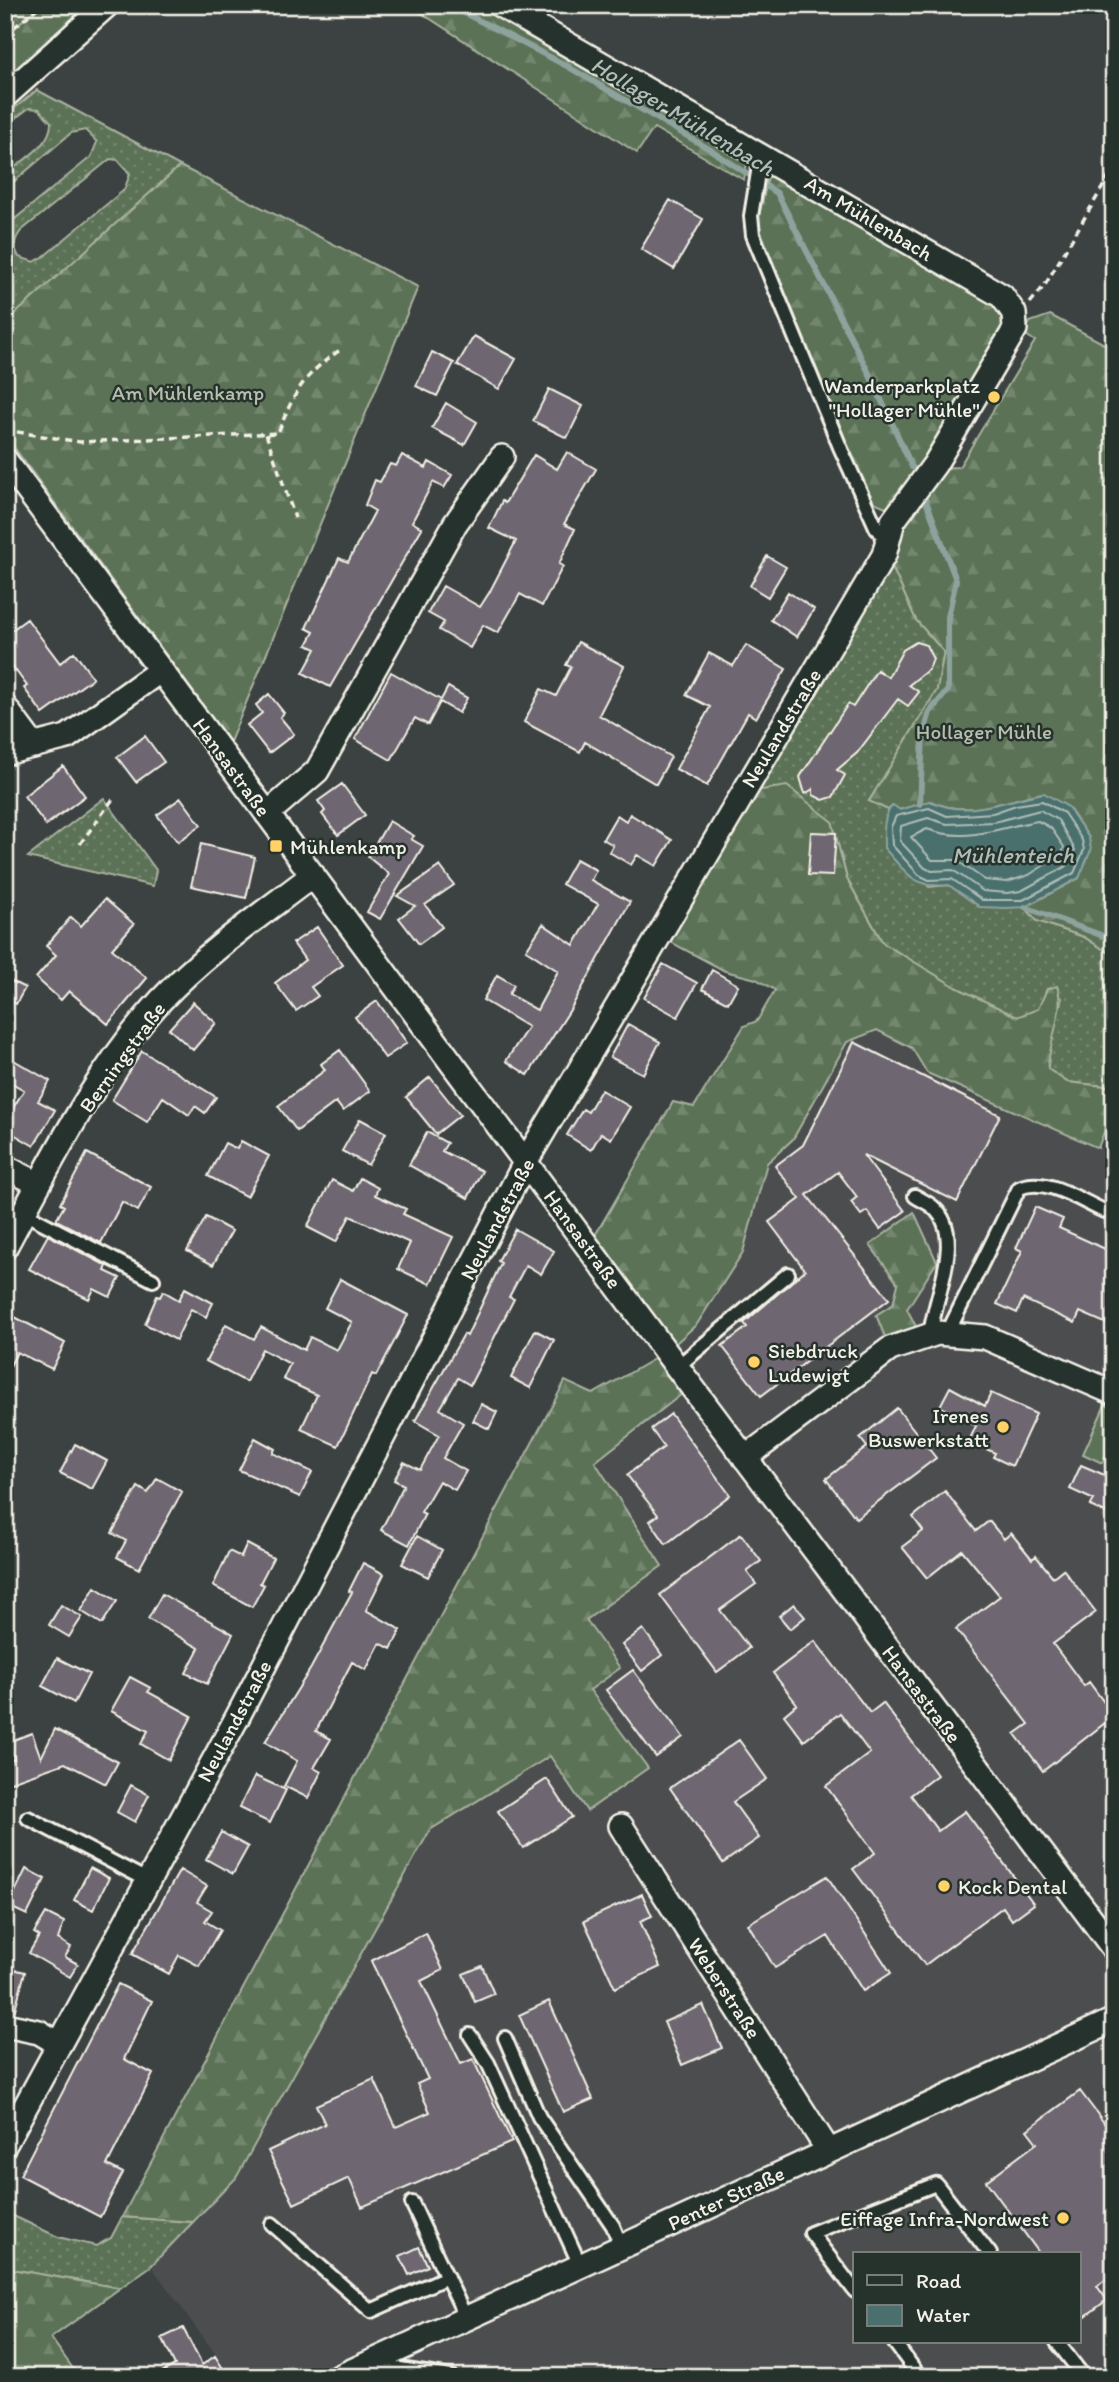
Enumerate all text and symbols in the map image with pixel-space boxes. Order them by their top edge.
water label: Hollager Mühlenbach [586,50,780,182]
street label: Am Mühlenbach [800,170,938,266]
place label: Wanderparkplatz "Hollager Mühle" [824,373,980,422]
park label: Am Mühlenkamp [112,380,264,405]
marker: Wanderparkplatz "Hollager Mühle" [986,389,1002,405]
street label: Neulandstraße [736,664,826,792]
street label: Hansastraße [188,713,276,821]
park label: Hollager Mühle [916,719,1052,744]
place label: Mühlenkamp [290,834,407,859]
marker: Mühlenkamp [268,838,284,854]
water label: Mühlenteich [952,841,1075,869]
street label: Berningstraße [74,997,170,1117]
street label: Neulandstraße [454,1154,540,1284]
street label: Hansastraße [539,1185,627,1293]
place label: Siebdruck Ludewigt [768,1338,858,1387]
marker: Siebdruck Ludewigt [746,1354,762,1370]
place label: Irenes Buswerkstatt [868,1403,989,1452]
marker: Irenes Buswerkstatt [995,1419,1011,1435]
street label: Hansastraße [877,1640,967,1748]
street label: Neulandstraße [191,1656,277,1786]
place label: Kock Dental [958,1874,1067,1899]
marker: Kock Dental [936,1878,952,1894]
street label: Weberstraße [683,1933,767,2043]
street label: Penter Straße [664,2160,788,2236]
place label: Eiffage Infra-Nordwest [840,2206,1049,2231]
marker: Eiffage Infra-Nordwest [1055,2210,1071,2226]
legend [853,2252,1080,2344]
text: Road [916,2268,962,2293]
text: Water [916,2302,970,2327]

